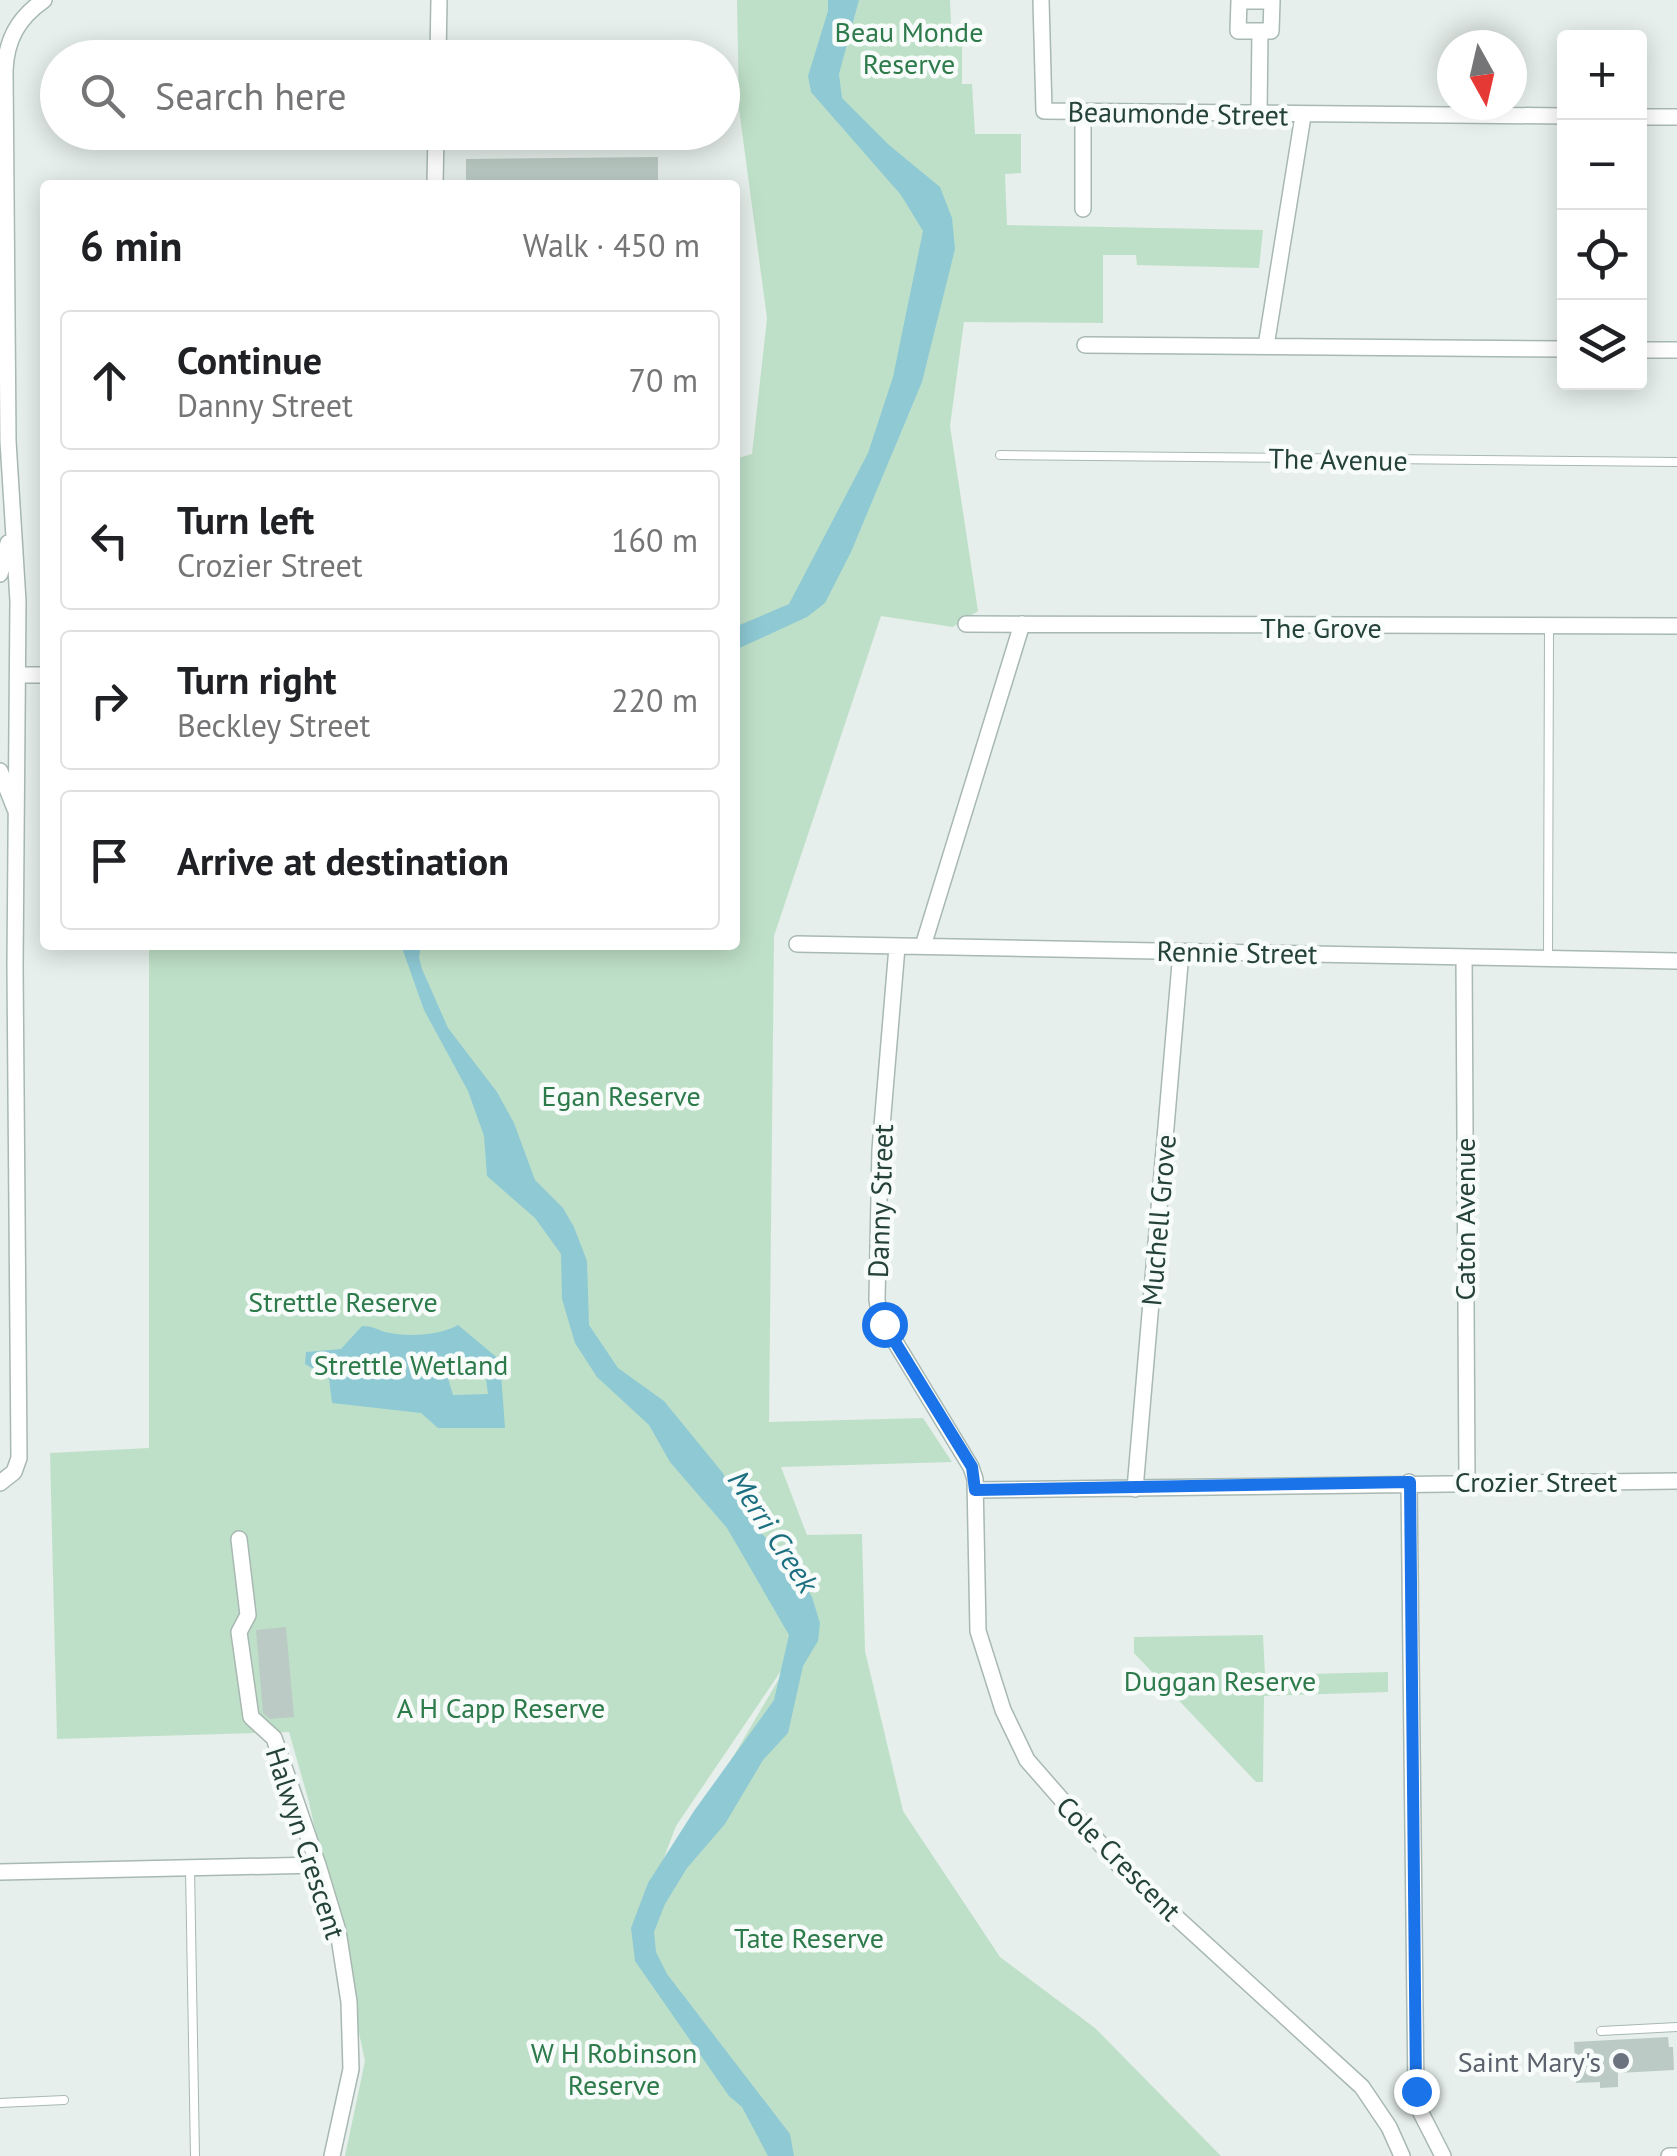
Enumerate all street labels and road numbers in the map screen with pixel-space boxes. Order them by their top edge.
street label: Beaumonde Street [1067,93,1289,133]
street label: The Avenue [1268,439,1408,479]
street label: The Grove [1260,609,1382,646]
street label: Rennie Street [1156,932,1318,972]
street label: Danny Street [859,1123,901,1279]
street label: Muchell Grove [1132,1133,1184,1307]
street label: Caton Avenue [1446,1138,1483,1300]
street label: Crozier Street [1455,1463,1618,1500]
street label: Halwyn Crescent [258,1742,355,1944]
street label: Cole Crescent [1049,1788,1190,1929]

